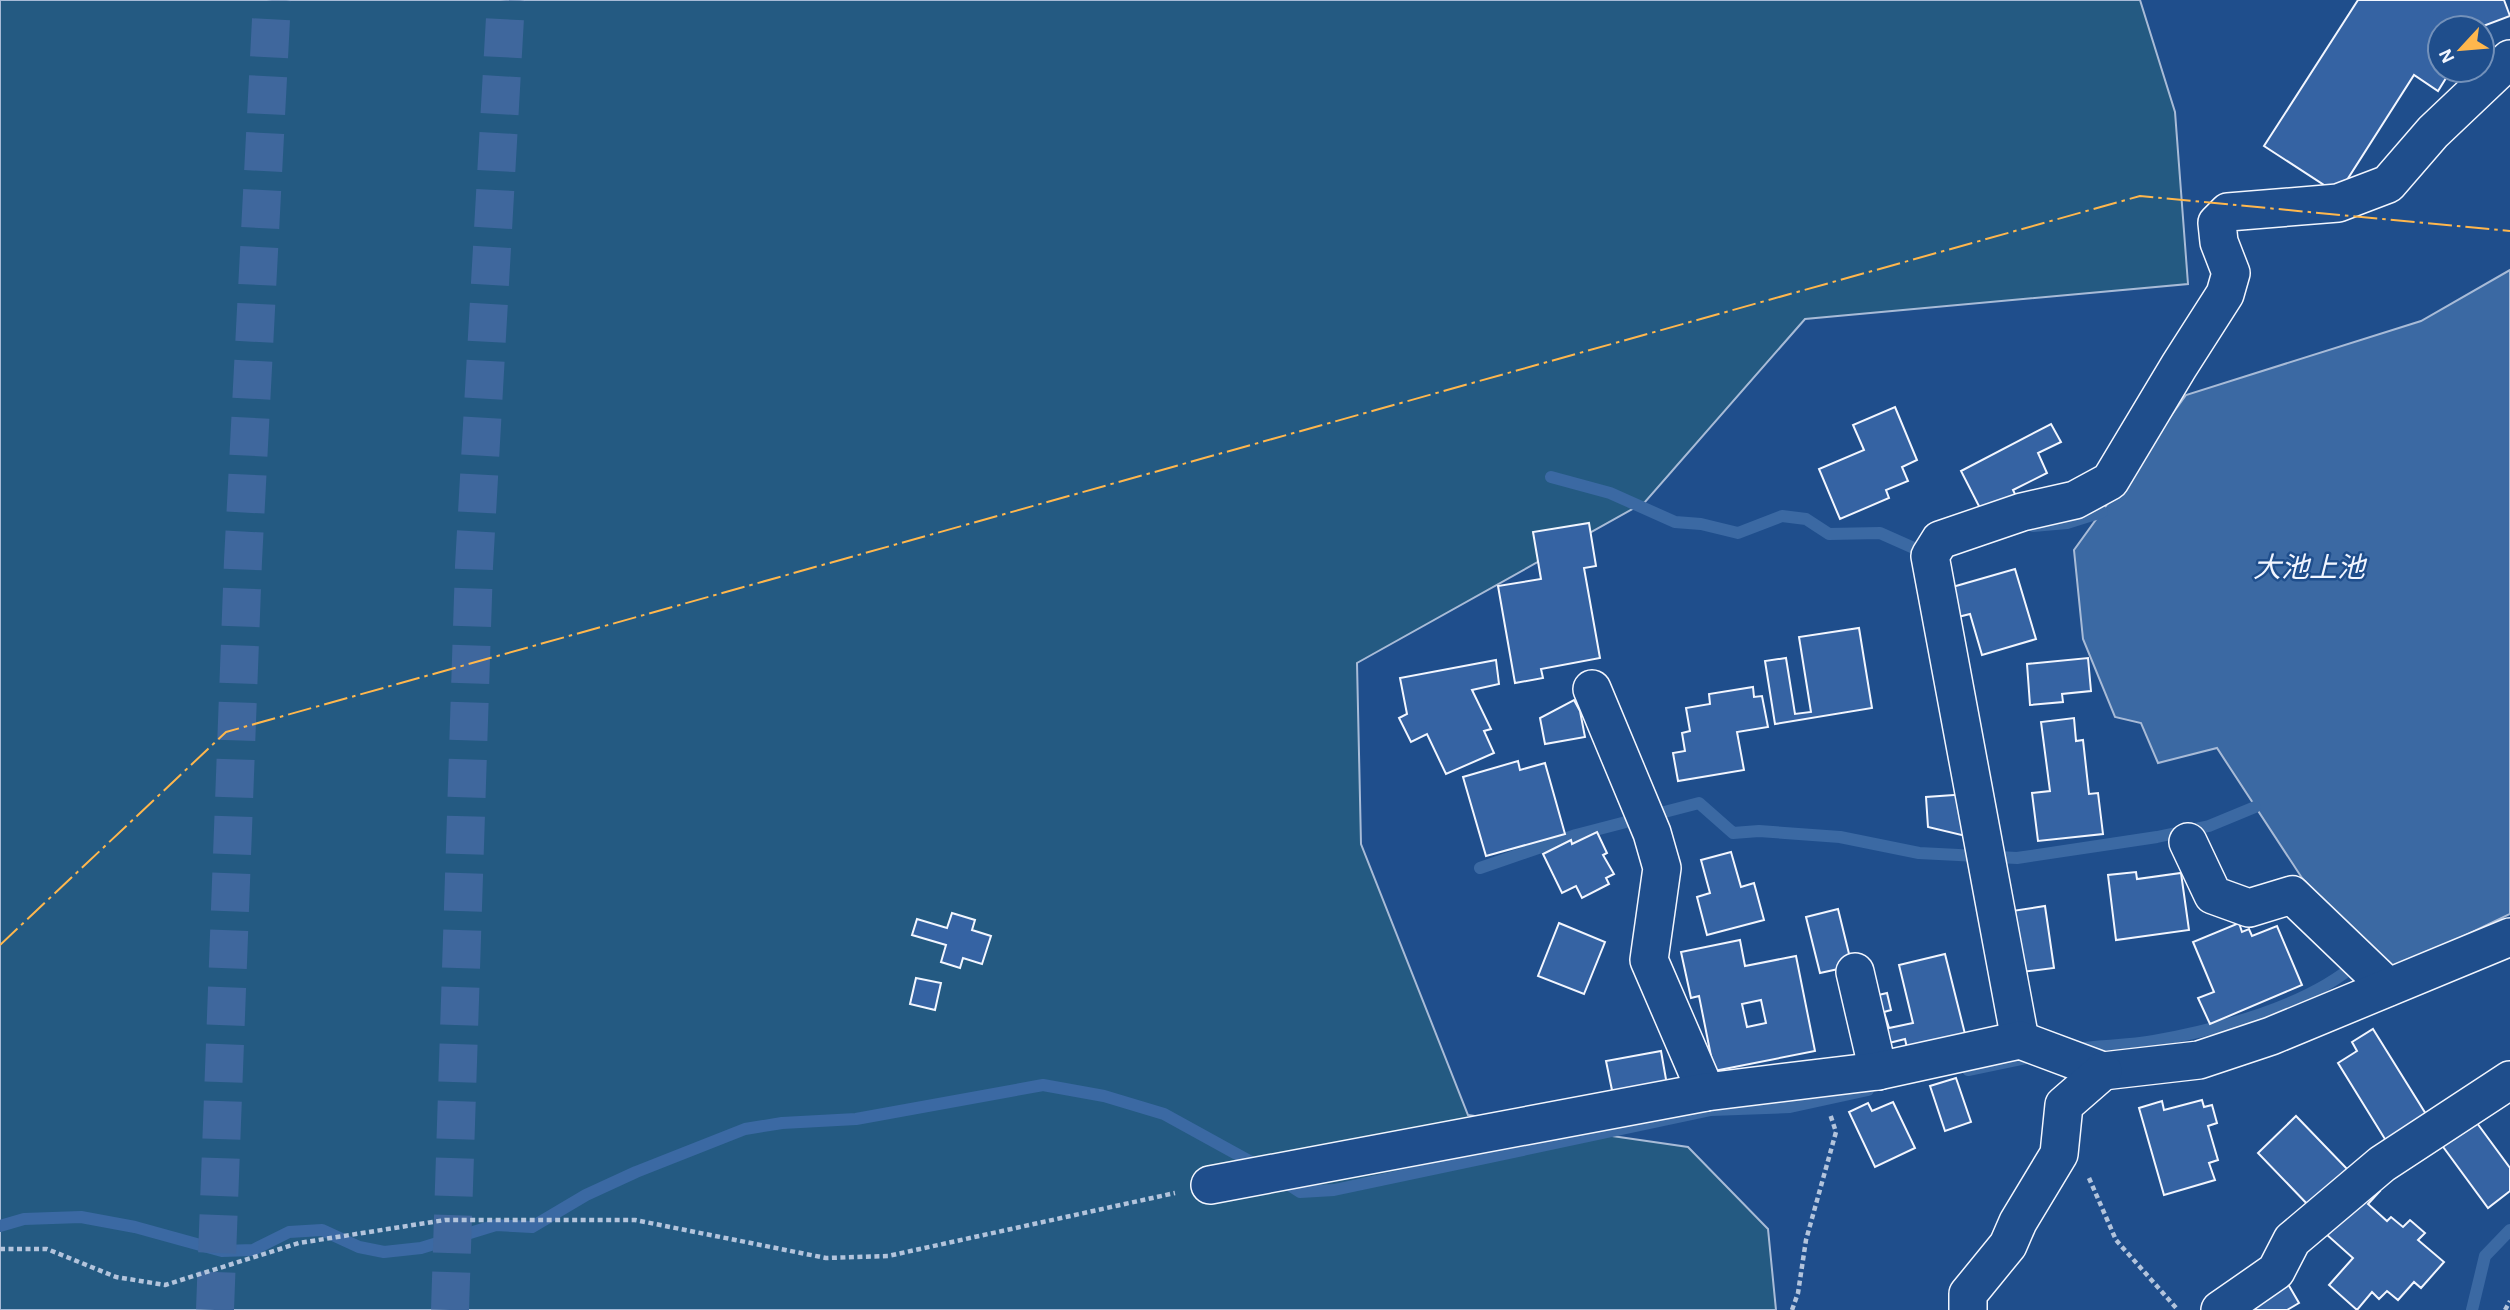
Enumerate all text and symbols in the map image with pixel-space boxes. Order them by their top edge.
north arrow [2426,14,2496,84]
text: N [2436,46,2459,66]
water label: 大池上池 [2253,553,2368,583]

